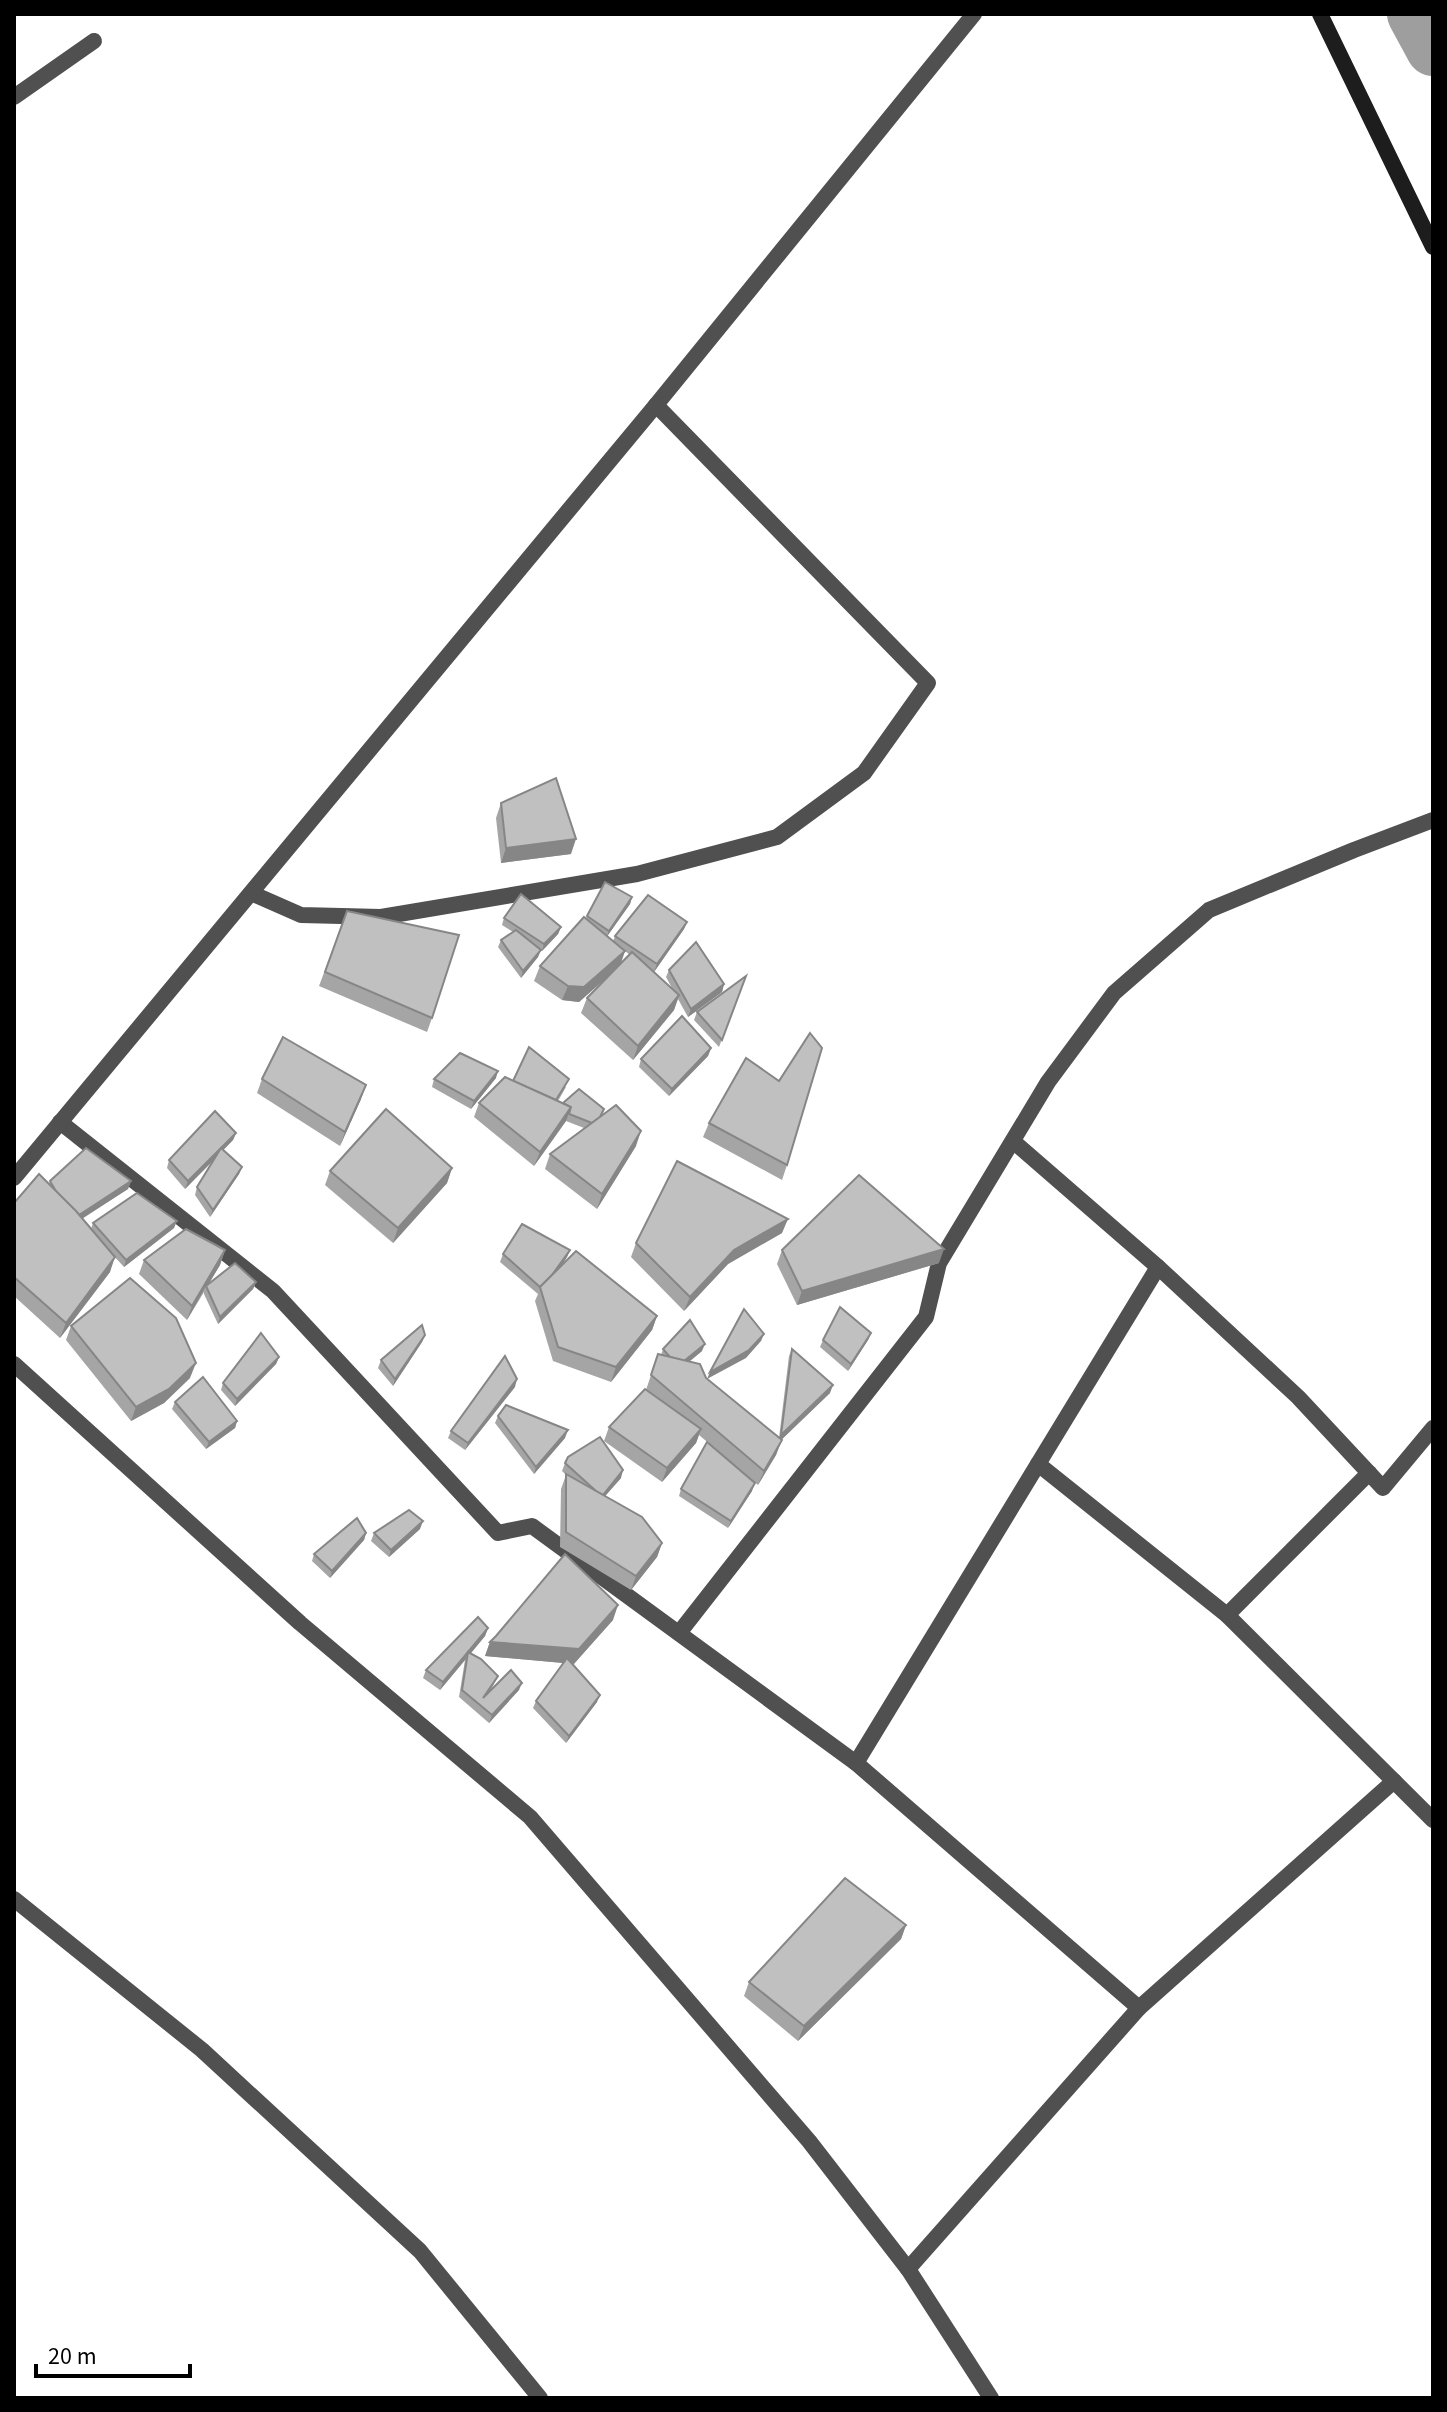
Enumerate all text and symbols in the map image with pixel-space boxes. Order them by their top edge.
scale bar [36,2328,190,2378]
text: 20 m [48,2339,97,2374]

